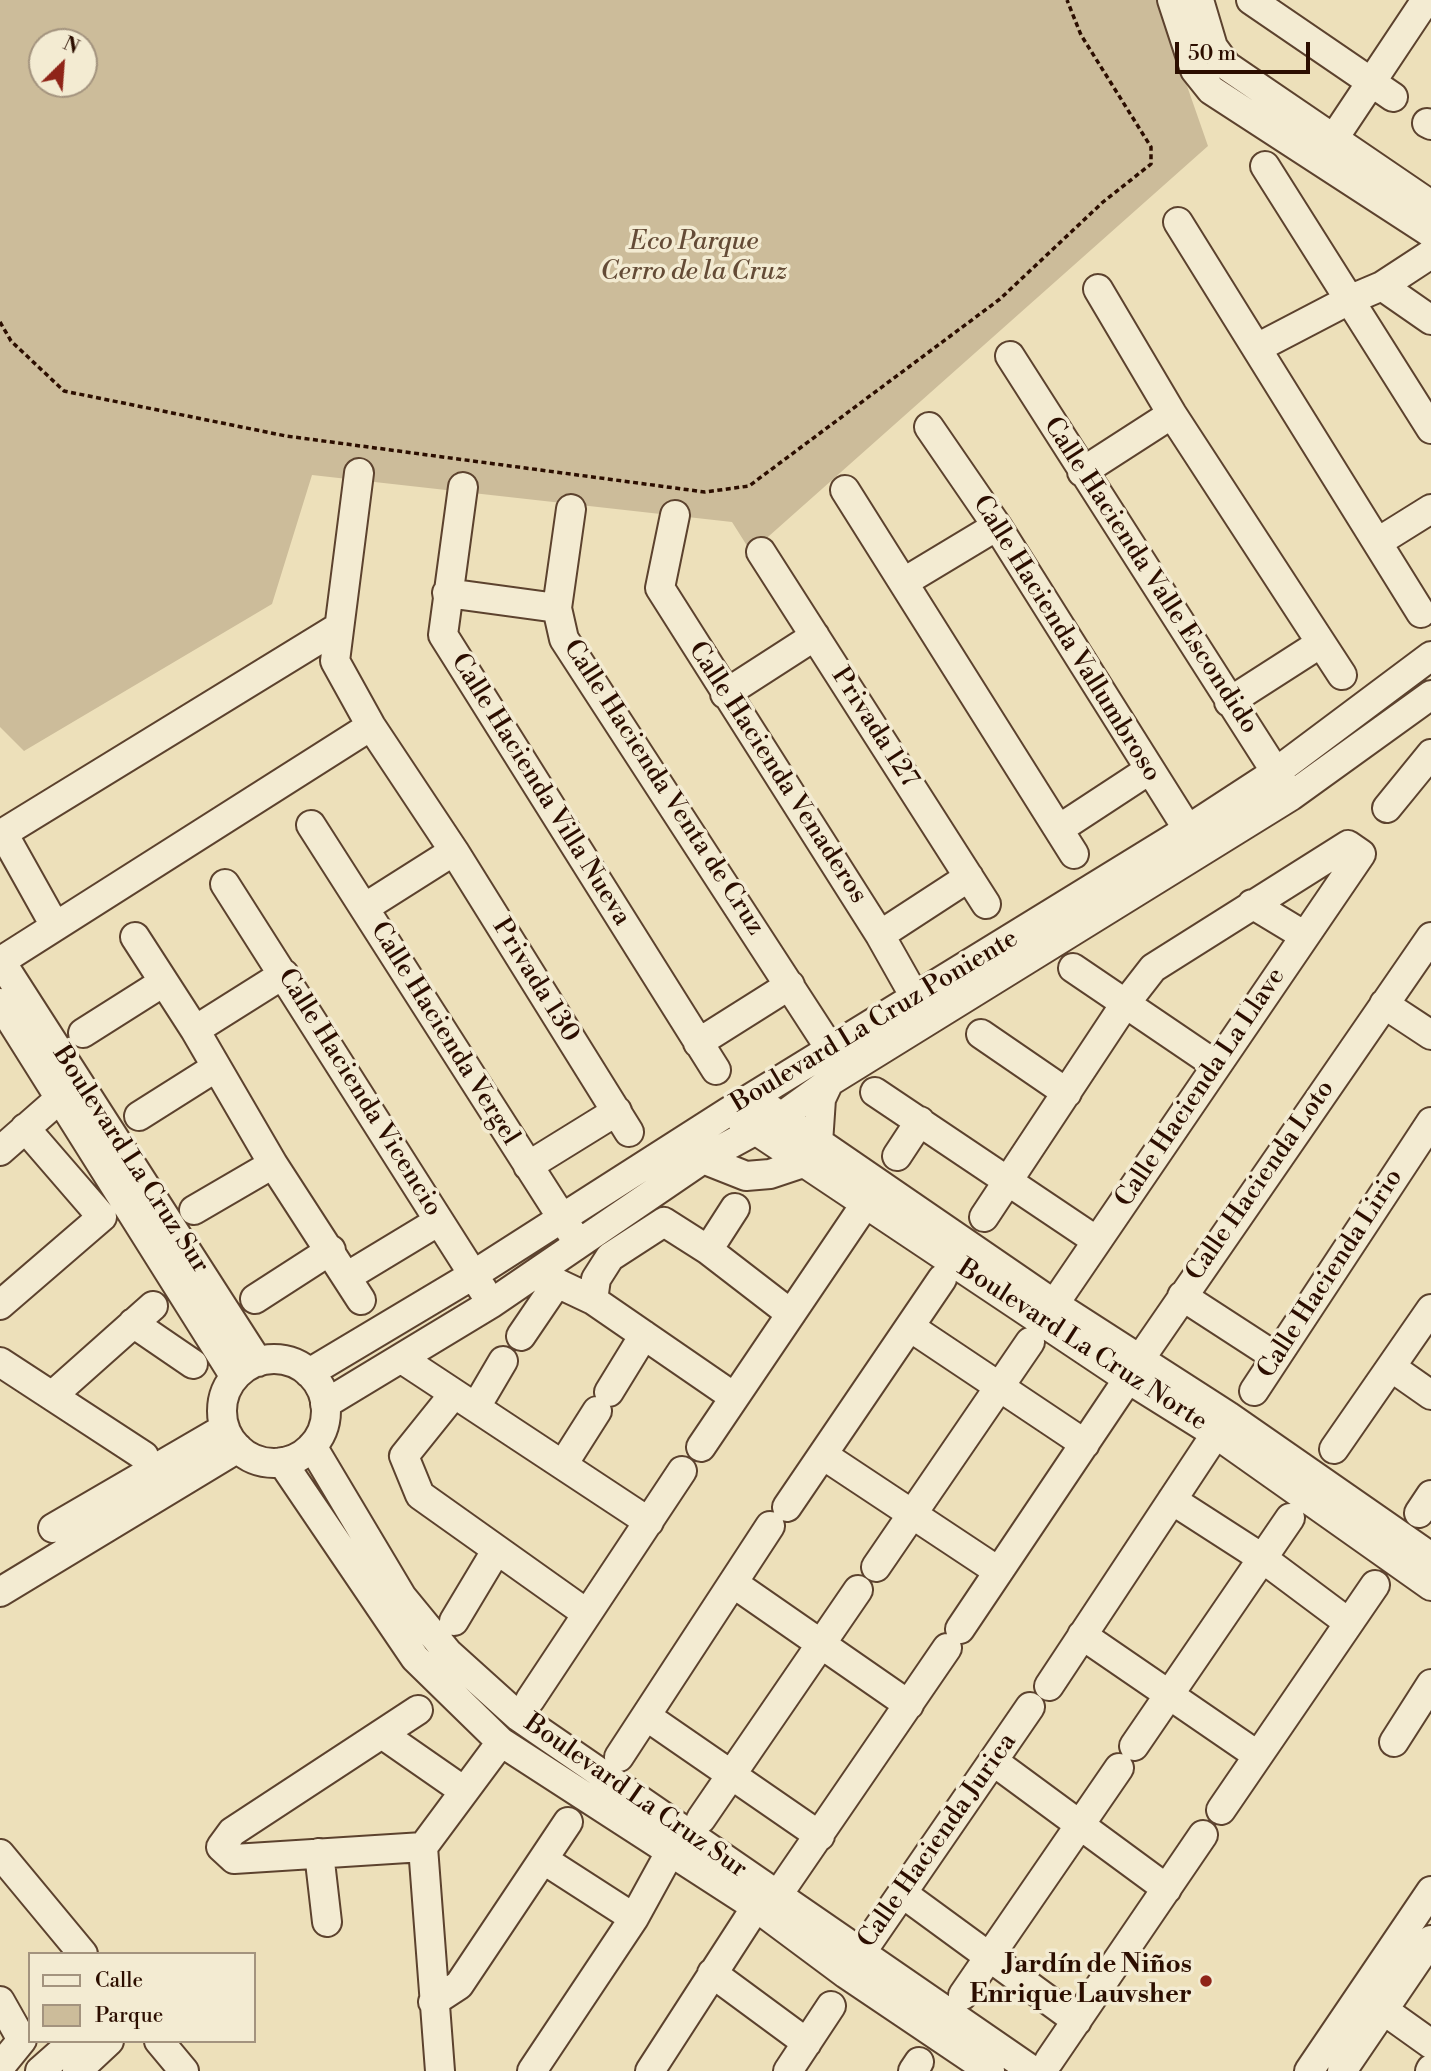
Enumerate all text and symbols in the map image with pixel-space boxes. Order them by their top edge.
north arrow [28,28,98,98]
scale bar [1179,28,1314,72]
text: N [59,32,83,60]
text: 50 m [1188,41,1236,67]
park label: Eco Parque Cerro de la Cruz [601,227,787,288]
street label: Calle Hacienda Valle Escondido [1036,412,1264,740]
street label: Calle Hacienda Vallumbroso [965,490,1167,788]
street label: Calle Hacienda Venta de Cruz [556,634,770,942]
street label: Calle Hacienda Venaderos [681,636,873,910]
street label: Calle Hacienda Villa Nueva [443,648,637,932]
street label: Privada 127 [824,662,924,794]
street label: Privada 130 [485,913,585,1049]
street label: Calle Hacienda Vergel [363,917,525,1151]
street label: Boulevard La Cruz Poniente [726,924,1024,1120]
street label: Calle Hacienda La Llave [1109,962,1293,1214]
street label: Calle Hacienda Vicencio [270,963,448,1223]
street label: Boulevard La Cruz Sur [45,1040,215,1280]
street label: Calle Hacienda Loto [1180,1075,1342,1287]
street label: Calle Hacienda Lirio [1252,1164,1410,1384]
street label: Boulevard La Cruz Norte [951,1254,1213,1438]
street label: Boulevard La Cruz Sur [518,1708,752,1886]
street label: Calle Hacienda Jurica [852,1728,1024,1954]
place label: Jardín de Niños Enrique Lauvsher [970,1950,1192,2011]
legend [28,1952,256,2043]
text: Calle [95,1968,143,1994]
marker: Jardín de Niños Enrique Lauvsher [1198,1973,1214,1989]
text: Parque [95,2003,163,2029]

